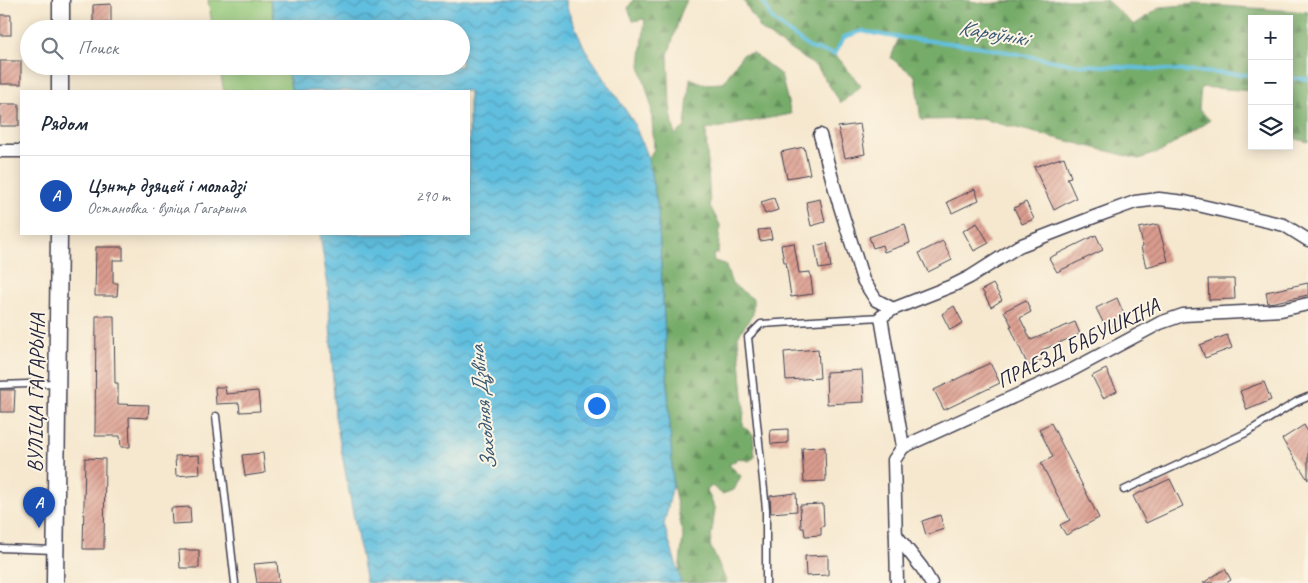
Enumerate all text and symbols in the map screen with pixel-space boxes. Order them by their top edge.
water label: Кароўнікі [957,13,1035,54]
map controls [1248,15,1293,150]
button: + [1248,15,1293,60]
search box [20,20,470,75]
icon: search [38,34,66,62]
text: Поиск [78,36,118,60]
button: − [1248,60,1293,105]
button: layers [1248,105,1293,150]
text: Рядом [40,110,87,136]
text: Цэнтр дзяцей і моладзі [87,174,245,198]
text: A [52,186,60,206]
text: 290 m [416,186,450,206]
text: Остановка · вуліца Гагарына [87,198,246,218]
street label: ПРАЕЗД БАБУШКІНА [993,292,1165,394]
street label: ВУЛІЦА ГАГАРЫНА [22,312,50,473]
water label: Заходняя Дзвіна [462,342,503,472]
your location [584,393,610,419]
pin: A [23,487,55,528]

